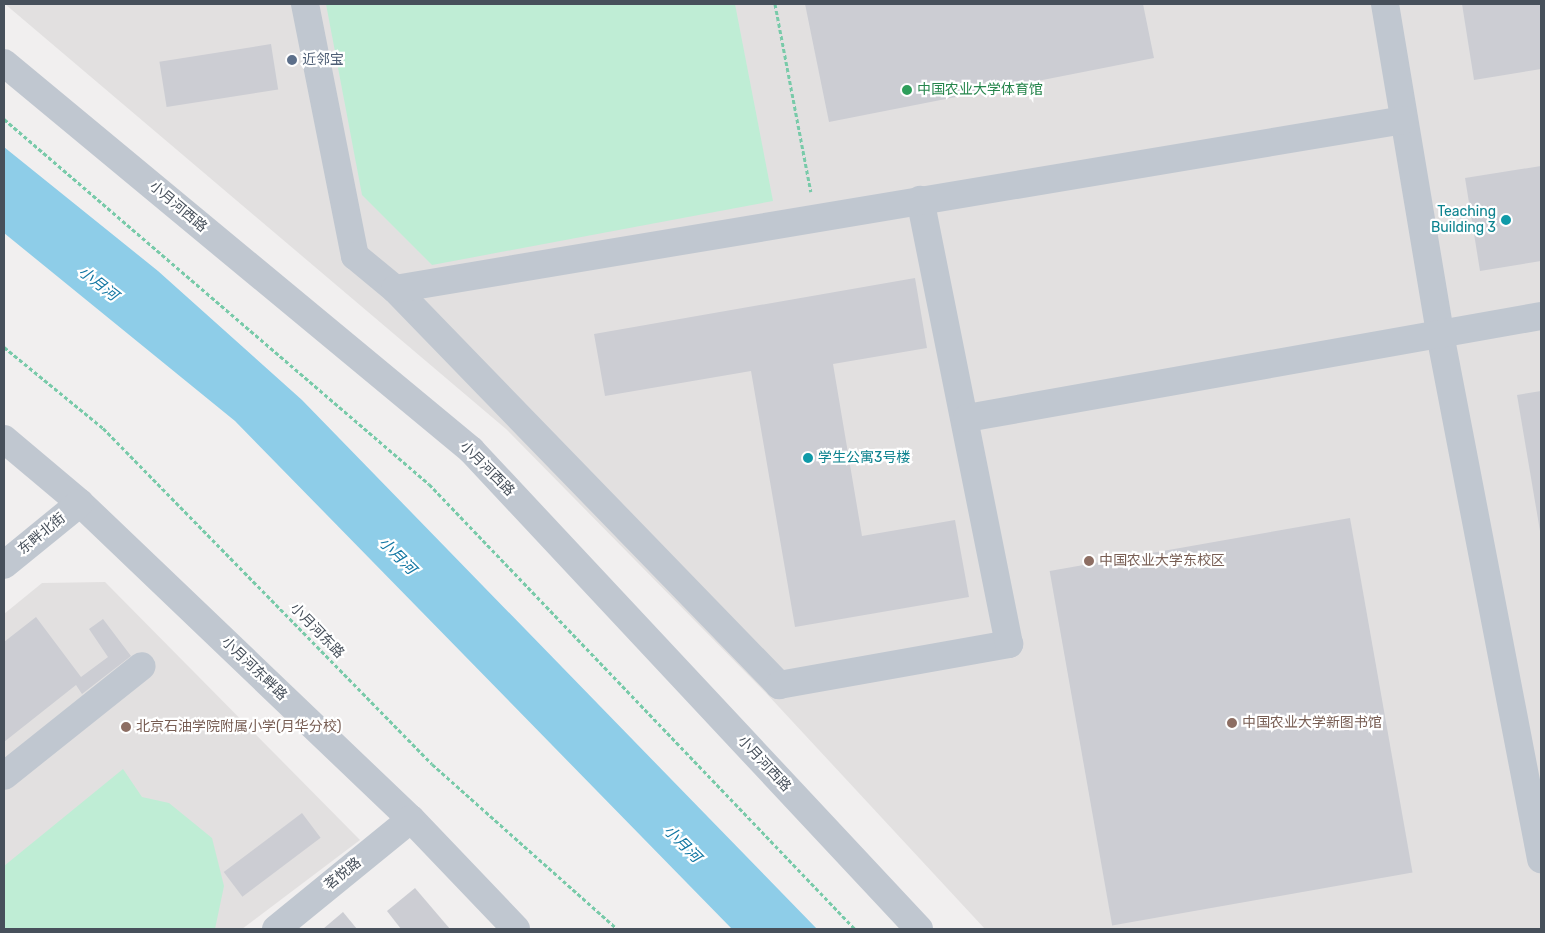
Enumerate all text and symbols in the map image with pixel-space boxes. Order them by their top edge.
place label: 近邻宝 [302,52,344,68]
marker: 近邻宝 [286,54,298,66]
place label: 中国农业大学体育馆 [917,82,1043,98]
marker: 中国农业大学体育馆 [901,84,913,96]
street label: 小月河西路 [146,178,210,236]
place label: Teaching Building 3 [1431,204,1496,236]
marker: Teaching Building 3 [1500,214,1512,226]
water label: 小月河 [75,263,121,305]
street label: 小月河西路 [456,438,518,500]
place label: 学生公寓3号楼 [818,450,910,466]
marker: 学生公寓3号楼 [802,452,814,464]
street label: 东畔北街 [15,510,69,558]
water label: 小月河 [375,534,419,578]
place label: 中国农业大学东校区 [1099,553,1225,569]
marker: 中国农业大学东校区 [1083,555,1095,567]
street label: 小月河东路 [287,600,347,662]
street label: 小月河东畔路 [218,634,290,704]
place label: 中国农业大学新图书馆 [1242,715,1382,731]
marker: 中国农业大学新图书馆 [1226,717,1238,729]
place label: 北京石油学院附属小学(月华分校) [136,719,341,735]
marker: 北京石油学院附属小学(月华分校) [120,721,132,733]
street label: 小月河西路 [734,733,794,795]
water label: 小月河 [660,822,704,866]
street label: 茗悦路 [321,854,365,894]

